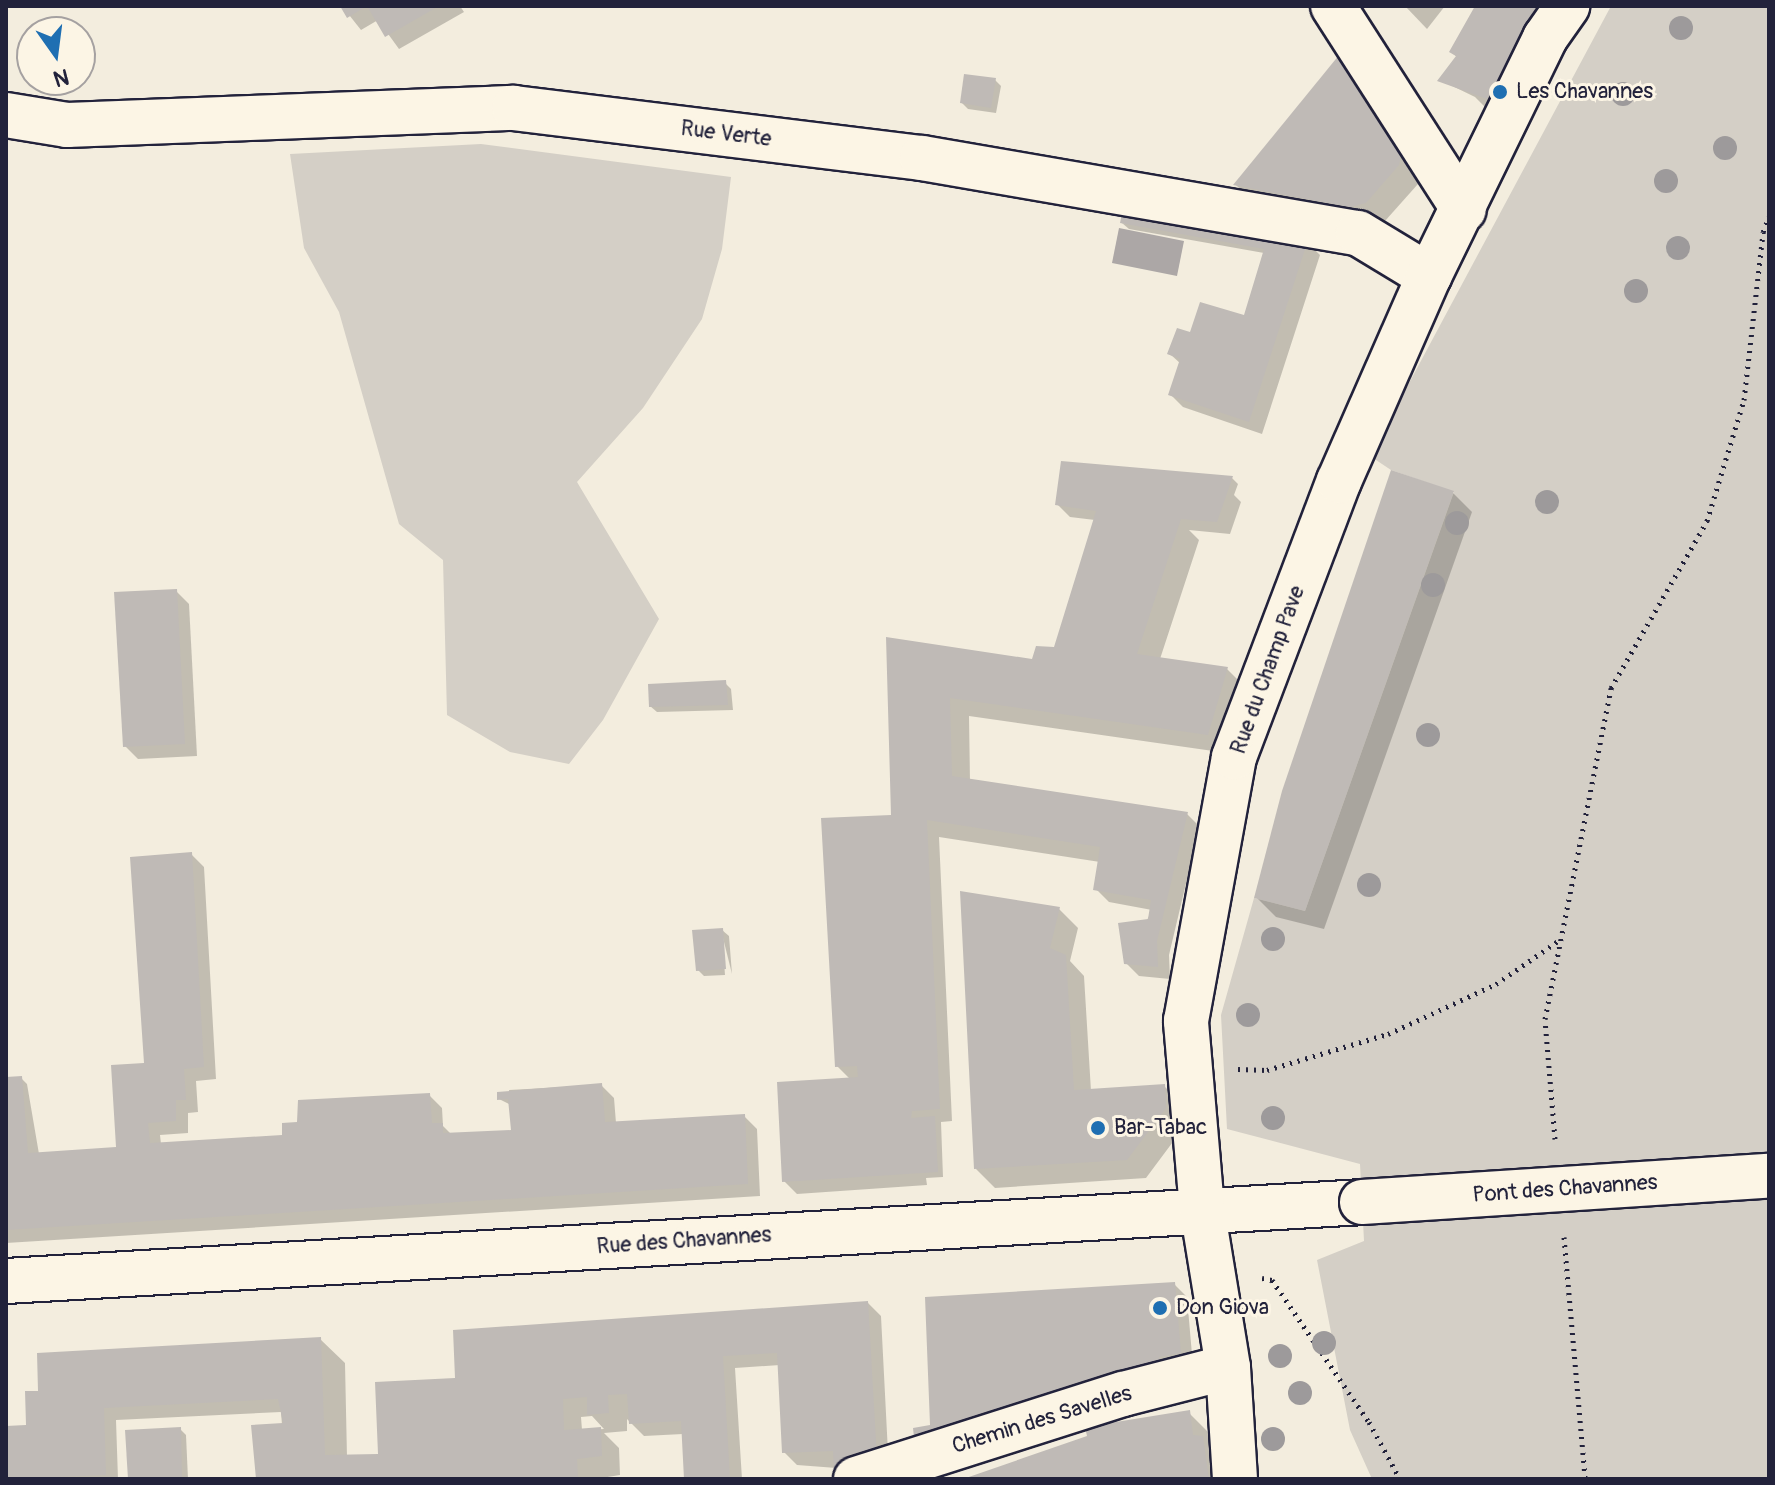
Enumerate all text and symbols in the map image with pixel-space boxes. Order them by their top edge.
north arrow [16,16,96,96]
text: N [51,62,72,93]
place label: Les Chavannes [1516,79,1653,105]
marker: Les Chavannes [1491,83,1509,101]
street label: Rue Verte [679,115,773,153]
street label: Rue du Champ Pave [1225,582,1311,758]
place label: Bar-Tabac [1114,1115,1207,1141]
marker: Bar-Tabac [1089,1119,1107,1137]
street label: Pont des Chavannes [1472,1169,1658,1209]
street label: Rue des Chavannes [596,1222,772,1260]
place label: Don Giova [1176,1295,1269,1321]
marker: Don Giova [1151,1299,1169,1317]
street label: Chemin des Savelles [949,1380,1135,1460]

